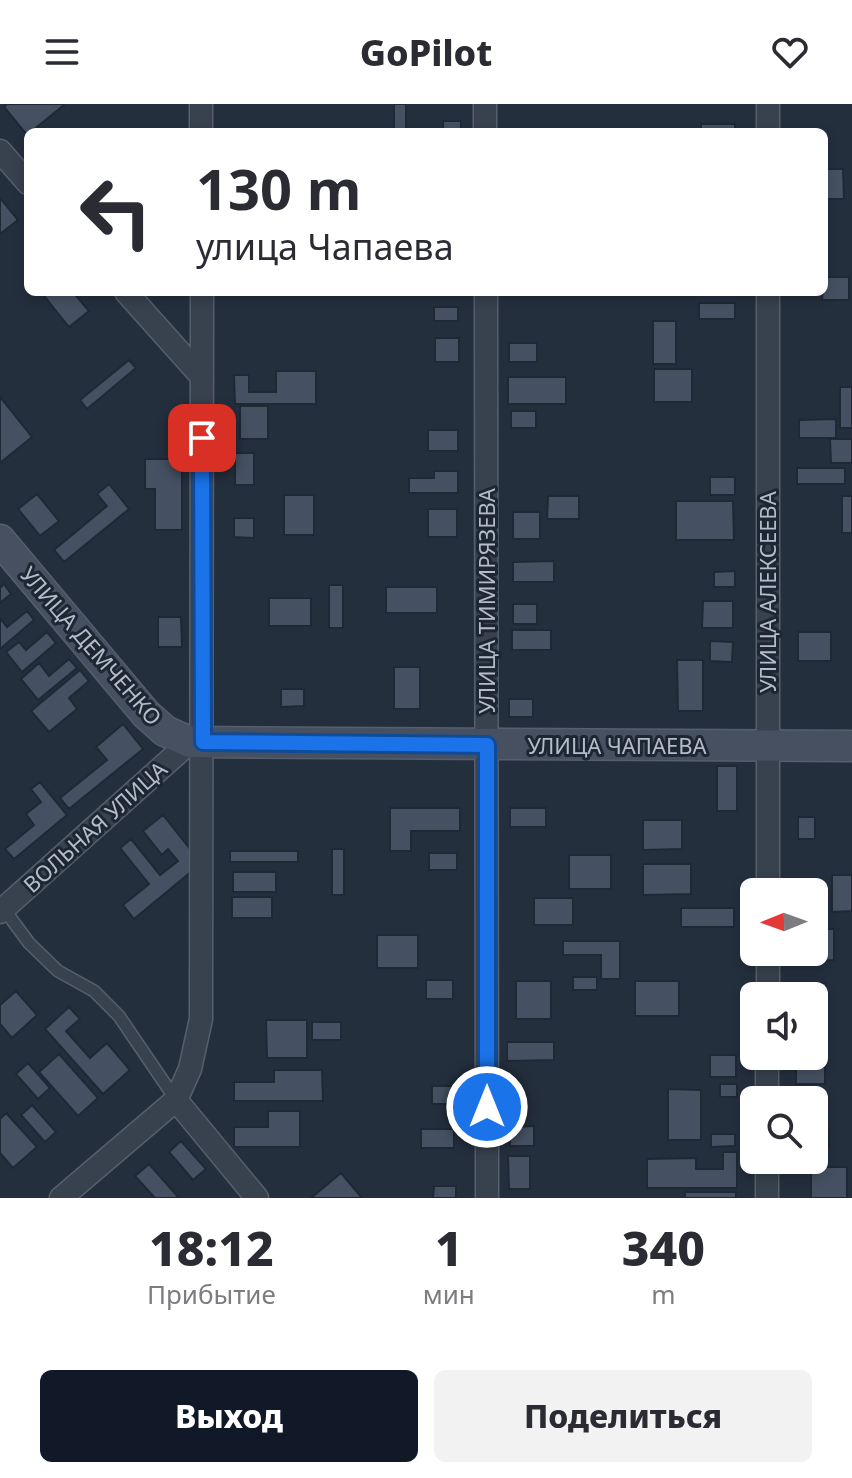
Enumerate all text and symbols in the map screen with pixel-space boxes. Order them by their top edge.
text: GoPilot [360,28,492,77]
icon: menu [40,30,84,74]
icon: heart [768,30,812,74]
text: 130 m [196,150,361,226]
icon: left [64,160,168,264]
text: улица Чапаева [196,222,454,271]
pin [168,404,236,472]
icon: arrive [180,416,224,460]
street label: УЛИЦА ТИМИРЯЗЕВА [471,487,501,714]
street label: УЛИЦА АЛЕКСЕЕВА [752,490,782,693]
street label: УЛИЦА ДЕМЧЕНКО [14,560,169,731]
street label: УЛИЦА ЧАПАЕВА [527,730,708,760]
street label: ВОЛЬНАЯ УЛИЦА [16,753,173,899]
north arrow [740,878,828,966]
map controls [740,878,828,1174]
button: sound [740,982,828,1070]
position arrow [445,1065,529,1149]
button: search [740,1086,828,1174]
text: 18:12 [149,1215,274,1280]
text: 1 [435,1215,463,1280]
text: 340 [622,1215,705,1280]
text: Прибытие [147,1276,276,1312]
text: мин [423,1276,475,1312]
text: m [651,1276,676,1312]
button: Выход [40,1370,418,1462]
button: Поделиться [434,1370,812,1462]

